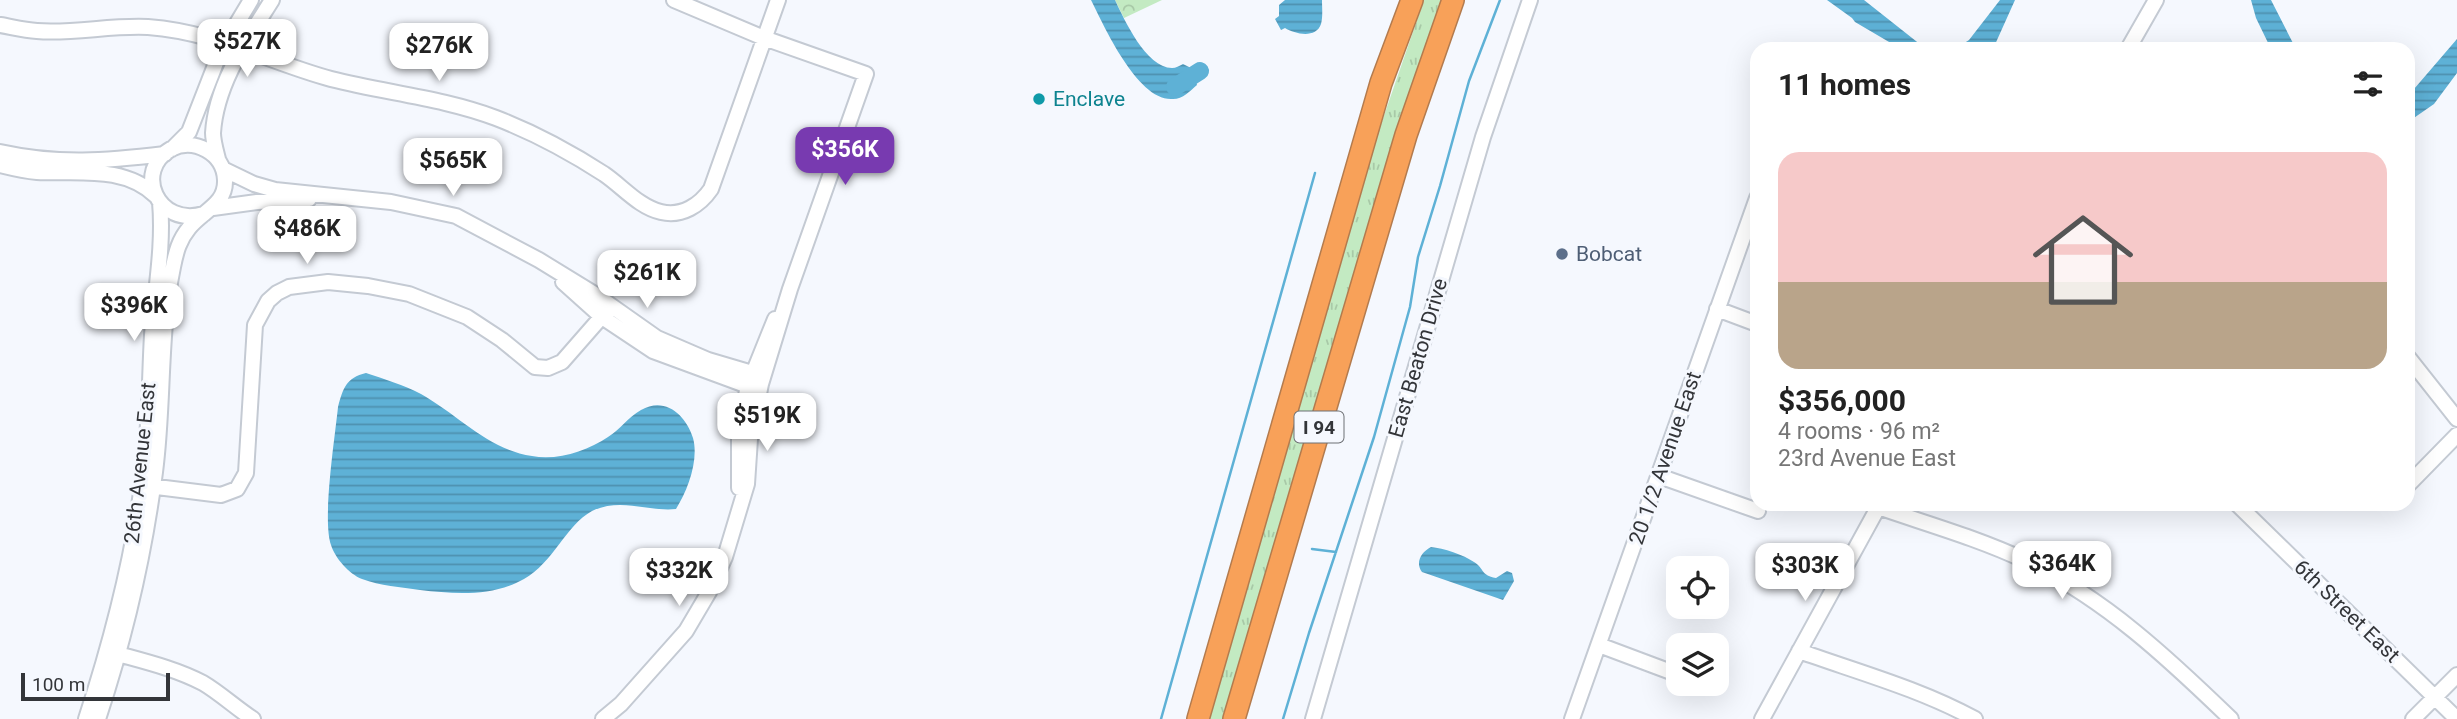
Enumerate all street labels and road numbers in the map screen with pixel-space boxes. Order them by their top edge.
street label: East Beaton Drive [1384,276,1452,440]
street label: 20 1/2 Avenue East [1624,368,1706,548]
street label: 26th Avenue East [120,381,160,545]
road number: I 94 [1294,412,1344,442]
street label: 6th Street East [2289,555,2405,667]

